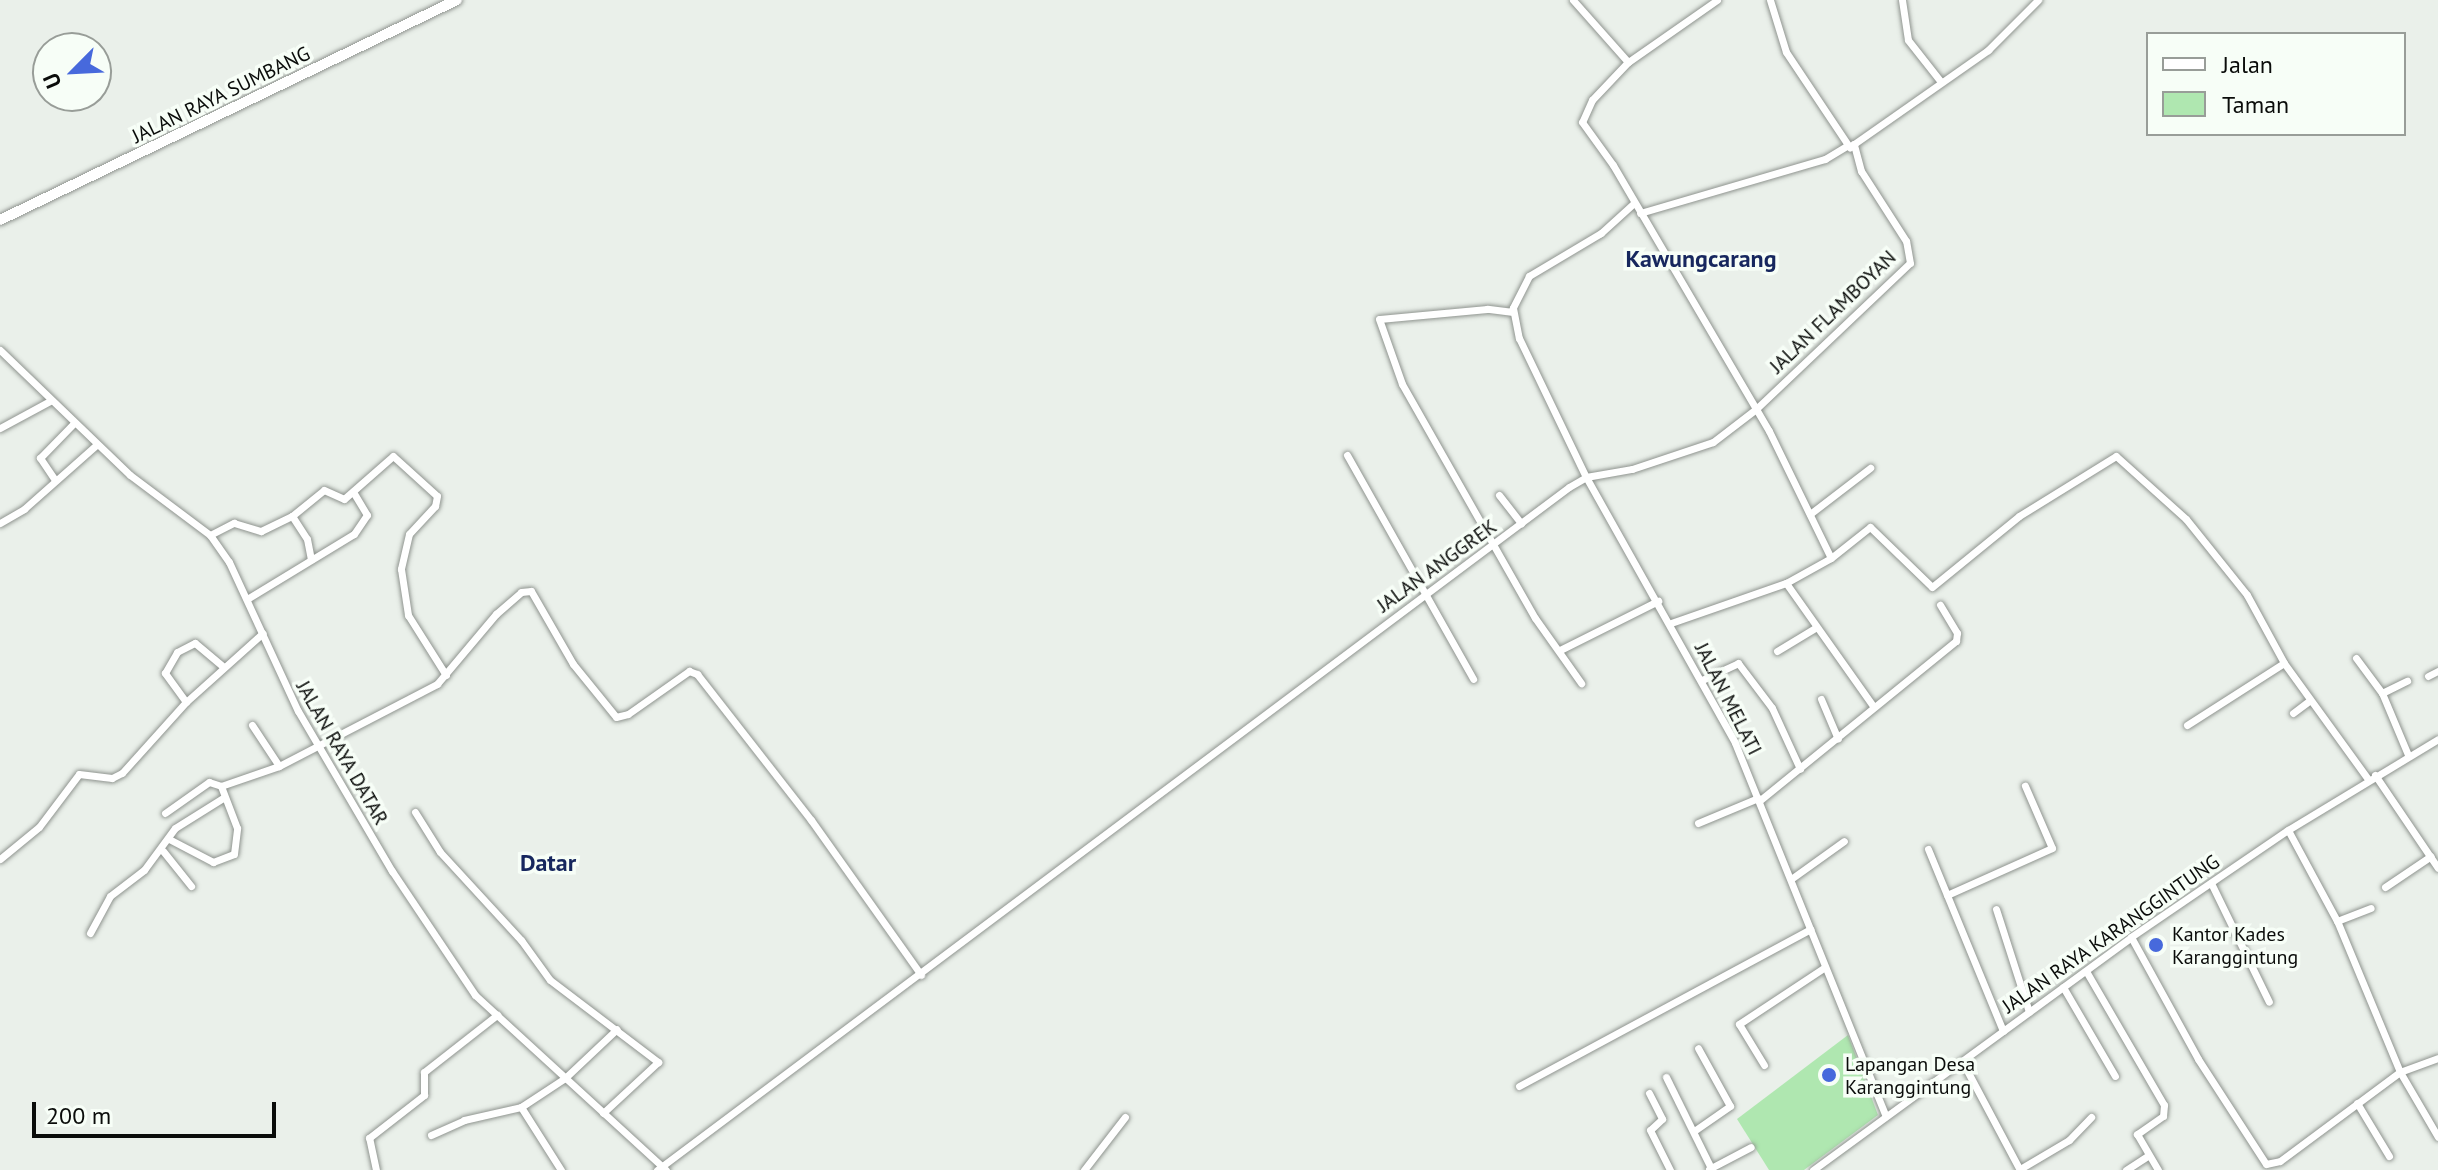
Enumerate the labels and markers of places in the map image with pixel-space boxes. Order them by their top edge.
place label: Kantor Kades Karanggintung [2172,922,2298,969]
marker: Kantor Kades Karanggintung [2147,936,2165,954]
place label: Lapangan Desa Karanggintung [1845,1052,1975,1099]
marker: Lapangan Desa Karanggintung [1820,1066,1838,1084]

